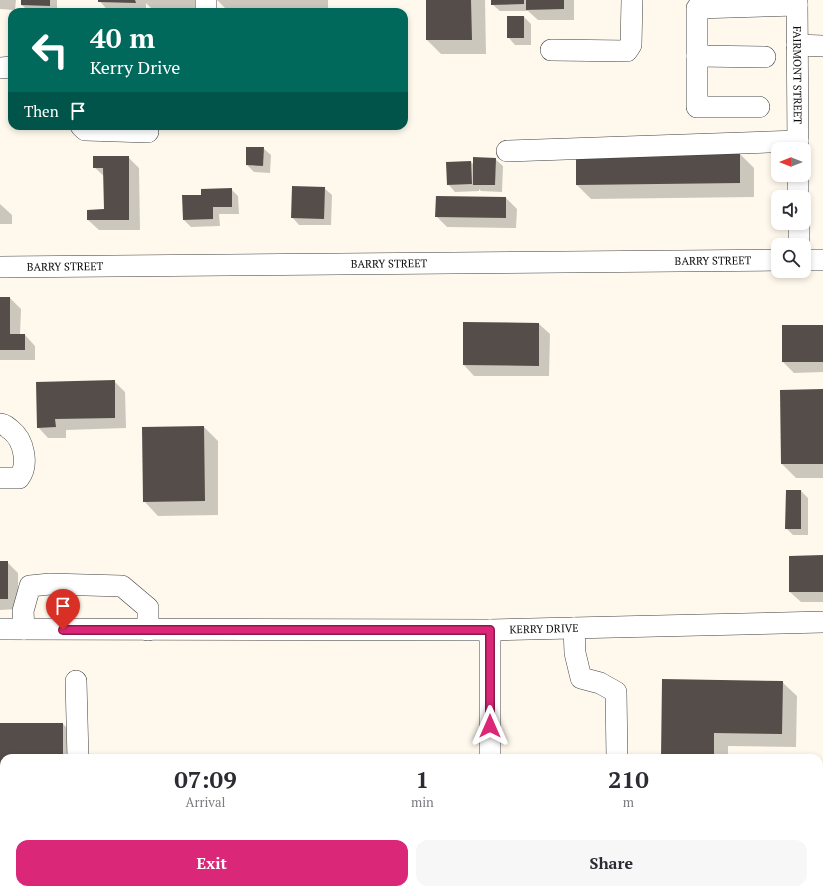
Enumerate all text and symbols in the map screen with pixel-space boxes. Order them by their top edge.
text: 40 m [90,19,155,56]
icon: left [24,24,76,76]
street label: FAIRMONT STREET [790,26,805,124]
text: Kerry Drive [90,55,180,79]
icon: arrive [67,100,89,122]
text: Then [24,101,59,121]
north arrow [771,142,811,182]
map controls [771,142,811,278]
button: sound [771,190,811,230]
button: search [771,238,811,278]
street label: BARRY STREET [675,253,752,268]
street label: BARRY STREET [351,256,428,271]
street label: BARRY STREET [27,259,104,274]
pin [46,589,80,630]
icon: arrive [52,595,74,617]
street label: KERRY DRIVE [509,621,579,637]
position arrow [469,705,511,747]
text: 07:09 [174,763,237,795]
text: 1 [416,763,429,795]
text: 210 [608,763,649,795]
text: Arrival [186,793,225,811]
text: min [411,793,434,811]
text: m [623,793,634,811]
button: Exit [16,840,408,886]
button: Share [416,840,807,886]

